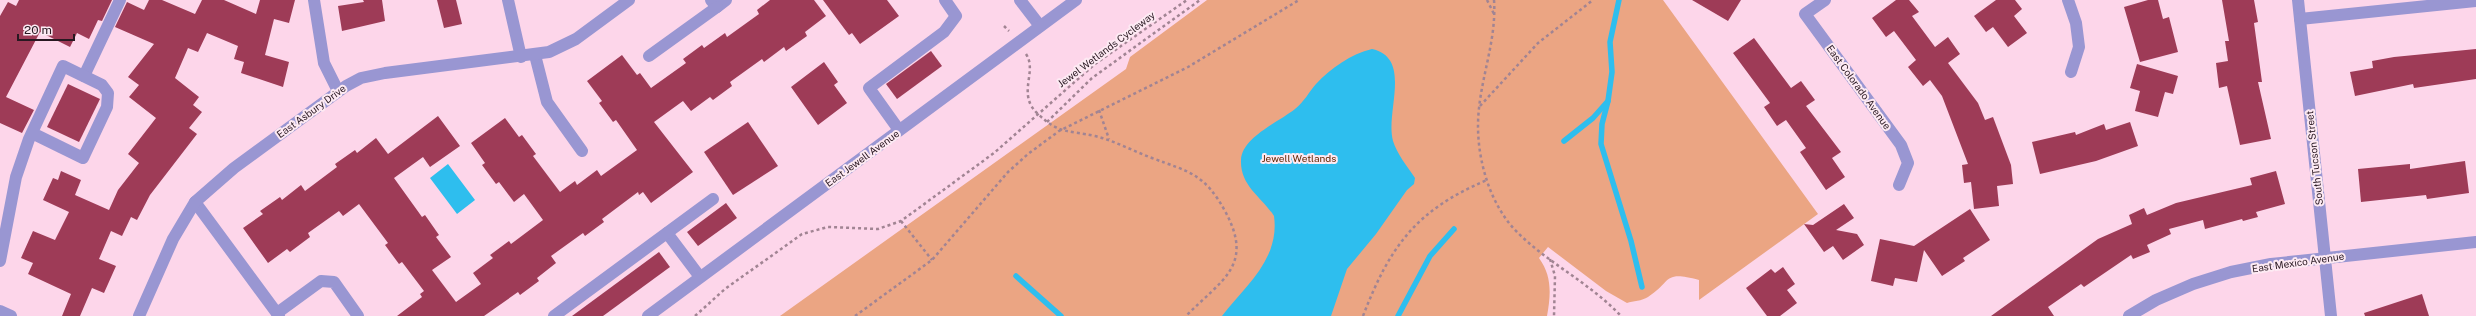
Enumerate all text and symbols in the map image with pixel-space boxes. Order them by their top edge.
street label: Jewel Wetlands Cycleway [1055,8,1157,89]
scale bar [18,16,74,42]
text: 20 m [24,23,52,37]
street label: East Colorado Avenue [1824,42,1894,132]
street label: East Asbury Drive [274,82,348,140]
street label: South Tucson Street [2303,110,2325,206]
street label: East Jewell Avenue [823,127,902,189]
park label: Jewell Wetlands [1262,152,1336,164]
street label: East Mexico Avenue [2251,250,2345,274]

